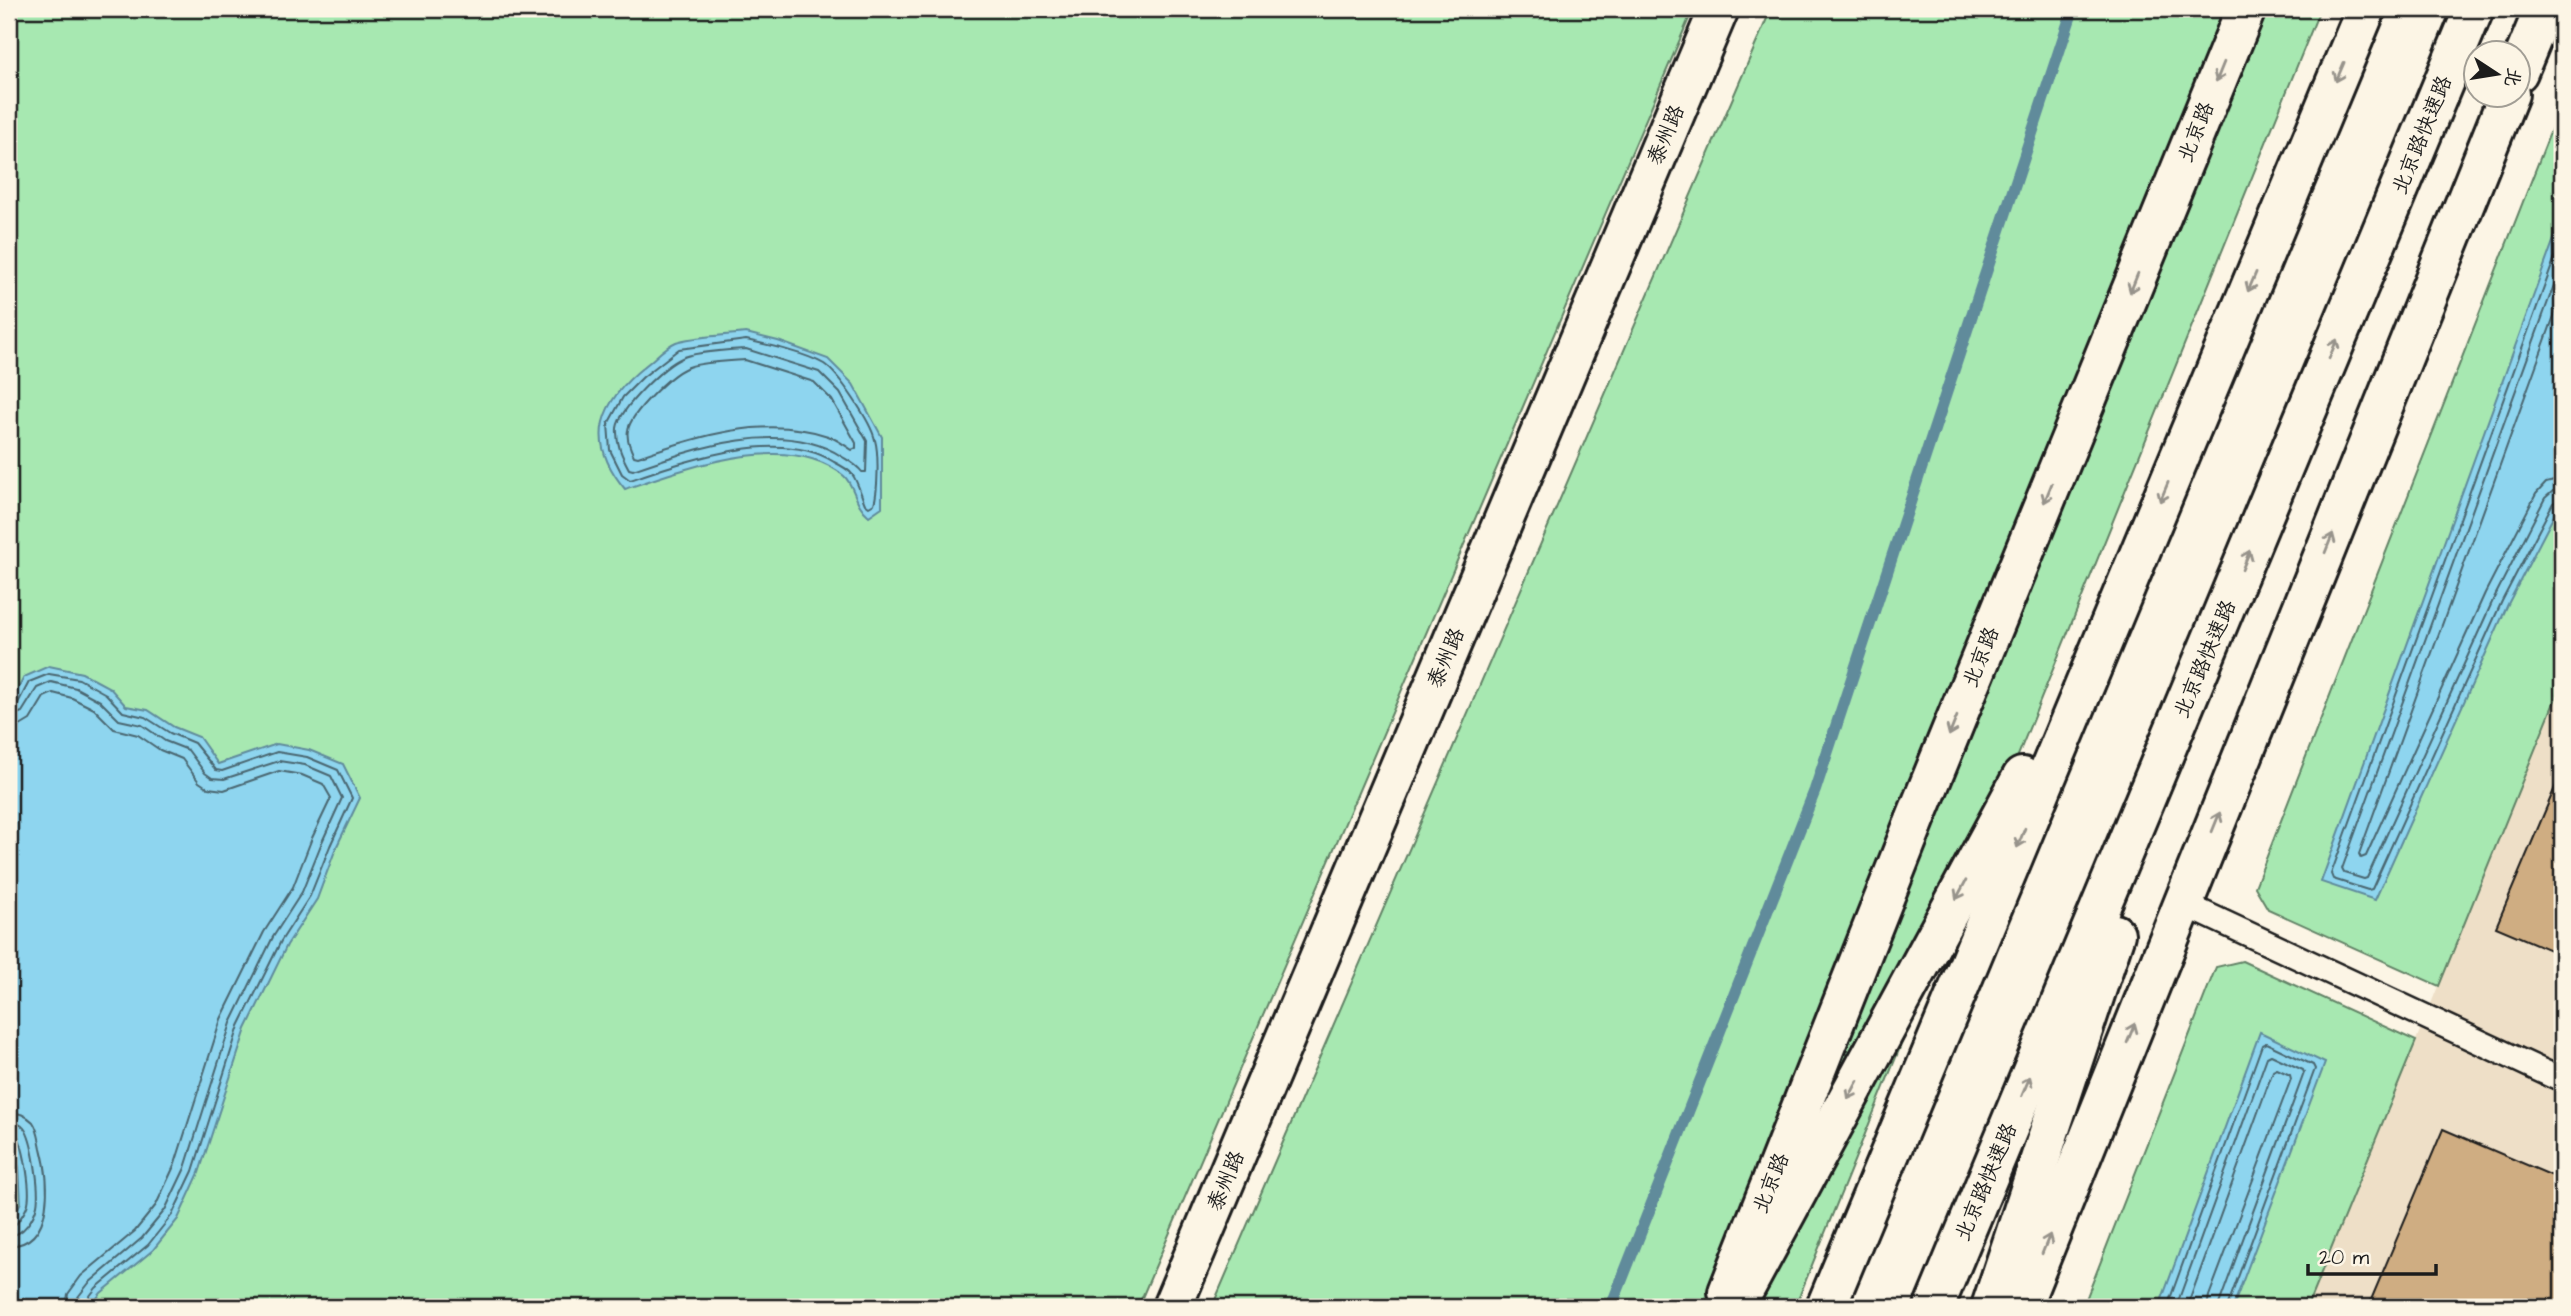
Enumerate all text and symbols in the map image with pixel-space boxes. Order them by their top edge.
north arrow [2462,38,2532,108]
one-way arrow [2332,60,2345,82]
one-way arrow [2213,61,2226,82]
text: 北 [2497,65,2527,89]
street label: 北京路快速路 [2385,71,2459,199]
street label: 北京路 [2171,97,2221,167]
street label: 泰州路 [1640,100,1692,170]
one-way arrow [2245,270,2258,292]
one-way arrow [2127,271,2140,293]
one-way arrow [2327,339,2340,361]
one-way arrow [2157,480,2170,502]
one-way arrow [2041,482,2054,503]
one-way arrow [2323,532,2336,554]
one-way arrow [2241,549,2254,571]
street label: 北京路快速路 [2167,595,2243,723]
street label: 北京路 [1956,622,2006,692]
street label: 泰州路 [1420,623,1472,693]
one-way arrow [1945,715,1958,737]
one-way arrow [2211,812,2224,833]
one-way arrow [2013,826,2026,848]
one-way arrow [1954,879,1967,900]
one-way arrow [2126,1023,2139,1044]
one-way arrow [2021,1076,2034,1097]
one-way arrow [1845,1080,1859,1100]
street label: 北京路快速路 [1948,1118,2024,1246]
street label: 泰州路 [1200,1146,1252,1216]
street label: 北京路 [1746,1148,1796,1218]
scale bar [2308,1232,2436,1276]
one-way arrow [2041,1234,2054,1255]
text: 20 m [2319,1243,2370,1272]

